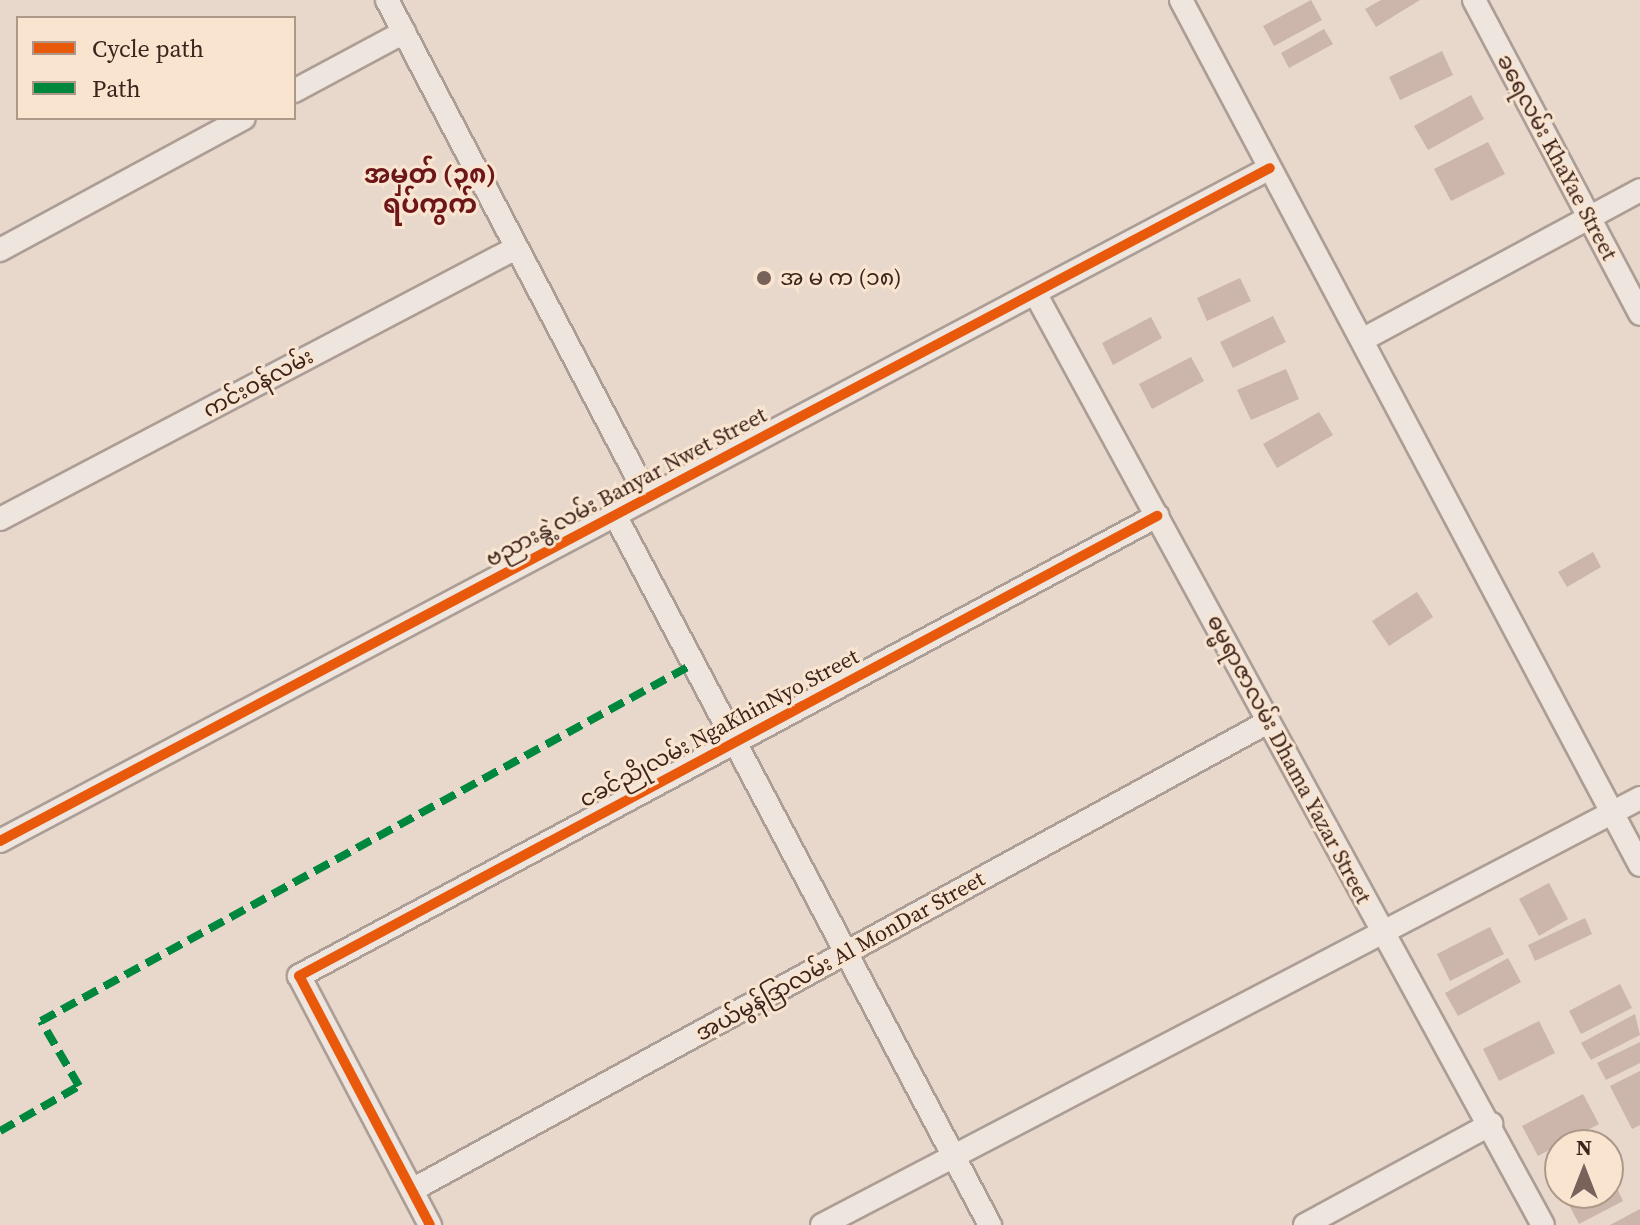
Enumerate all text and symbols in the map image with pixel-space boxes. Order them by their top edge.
legend [16,16,296,120]
text: Cycle path [92,32,204,65]
street label: ခရေလမ်း KhaYae Street [1491,49,1623,265]
text: Path [92,72,141,105]
district label: အမှတ် (၃၈) ရပ်ကွက် [364,159,496,220]
place label: အ မ က (၁၈) [780,265,901,291]
marker: အ မ က (၁၈) [755,269,773,287]
street label: ကင်းဝန်လမ်း [198,343,318,423]
street label: ဗညားနွဲ့လမ်း Banyar Nwet Street [481,402,771,572]
street label: ဓမ္မရာဇာလမ်း Dhama Yazar Street [1201,610,1377,908]
street label: ငခင်ညိုလမ်း NgaKhinNyo Street [575,643,863,813]
street label: အယ်မွန်ဒြာလမ်း Al MonDar Street [691,865,989,1047]
north arrow [1544,1129,1624,1209]
text: N [1576,1132,1592,1162]

